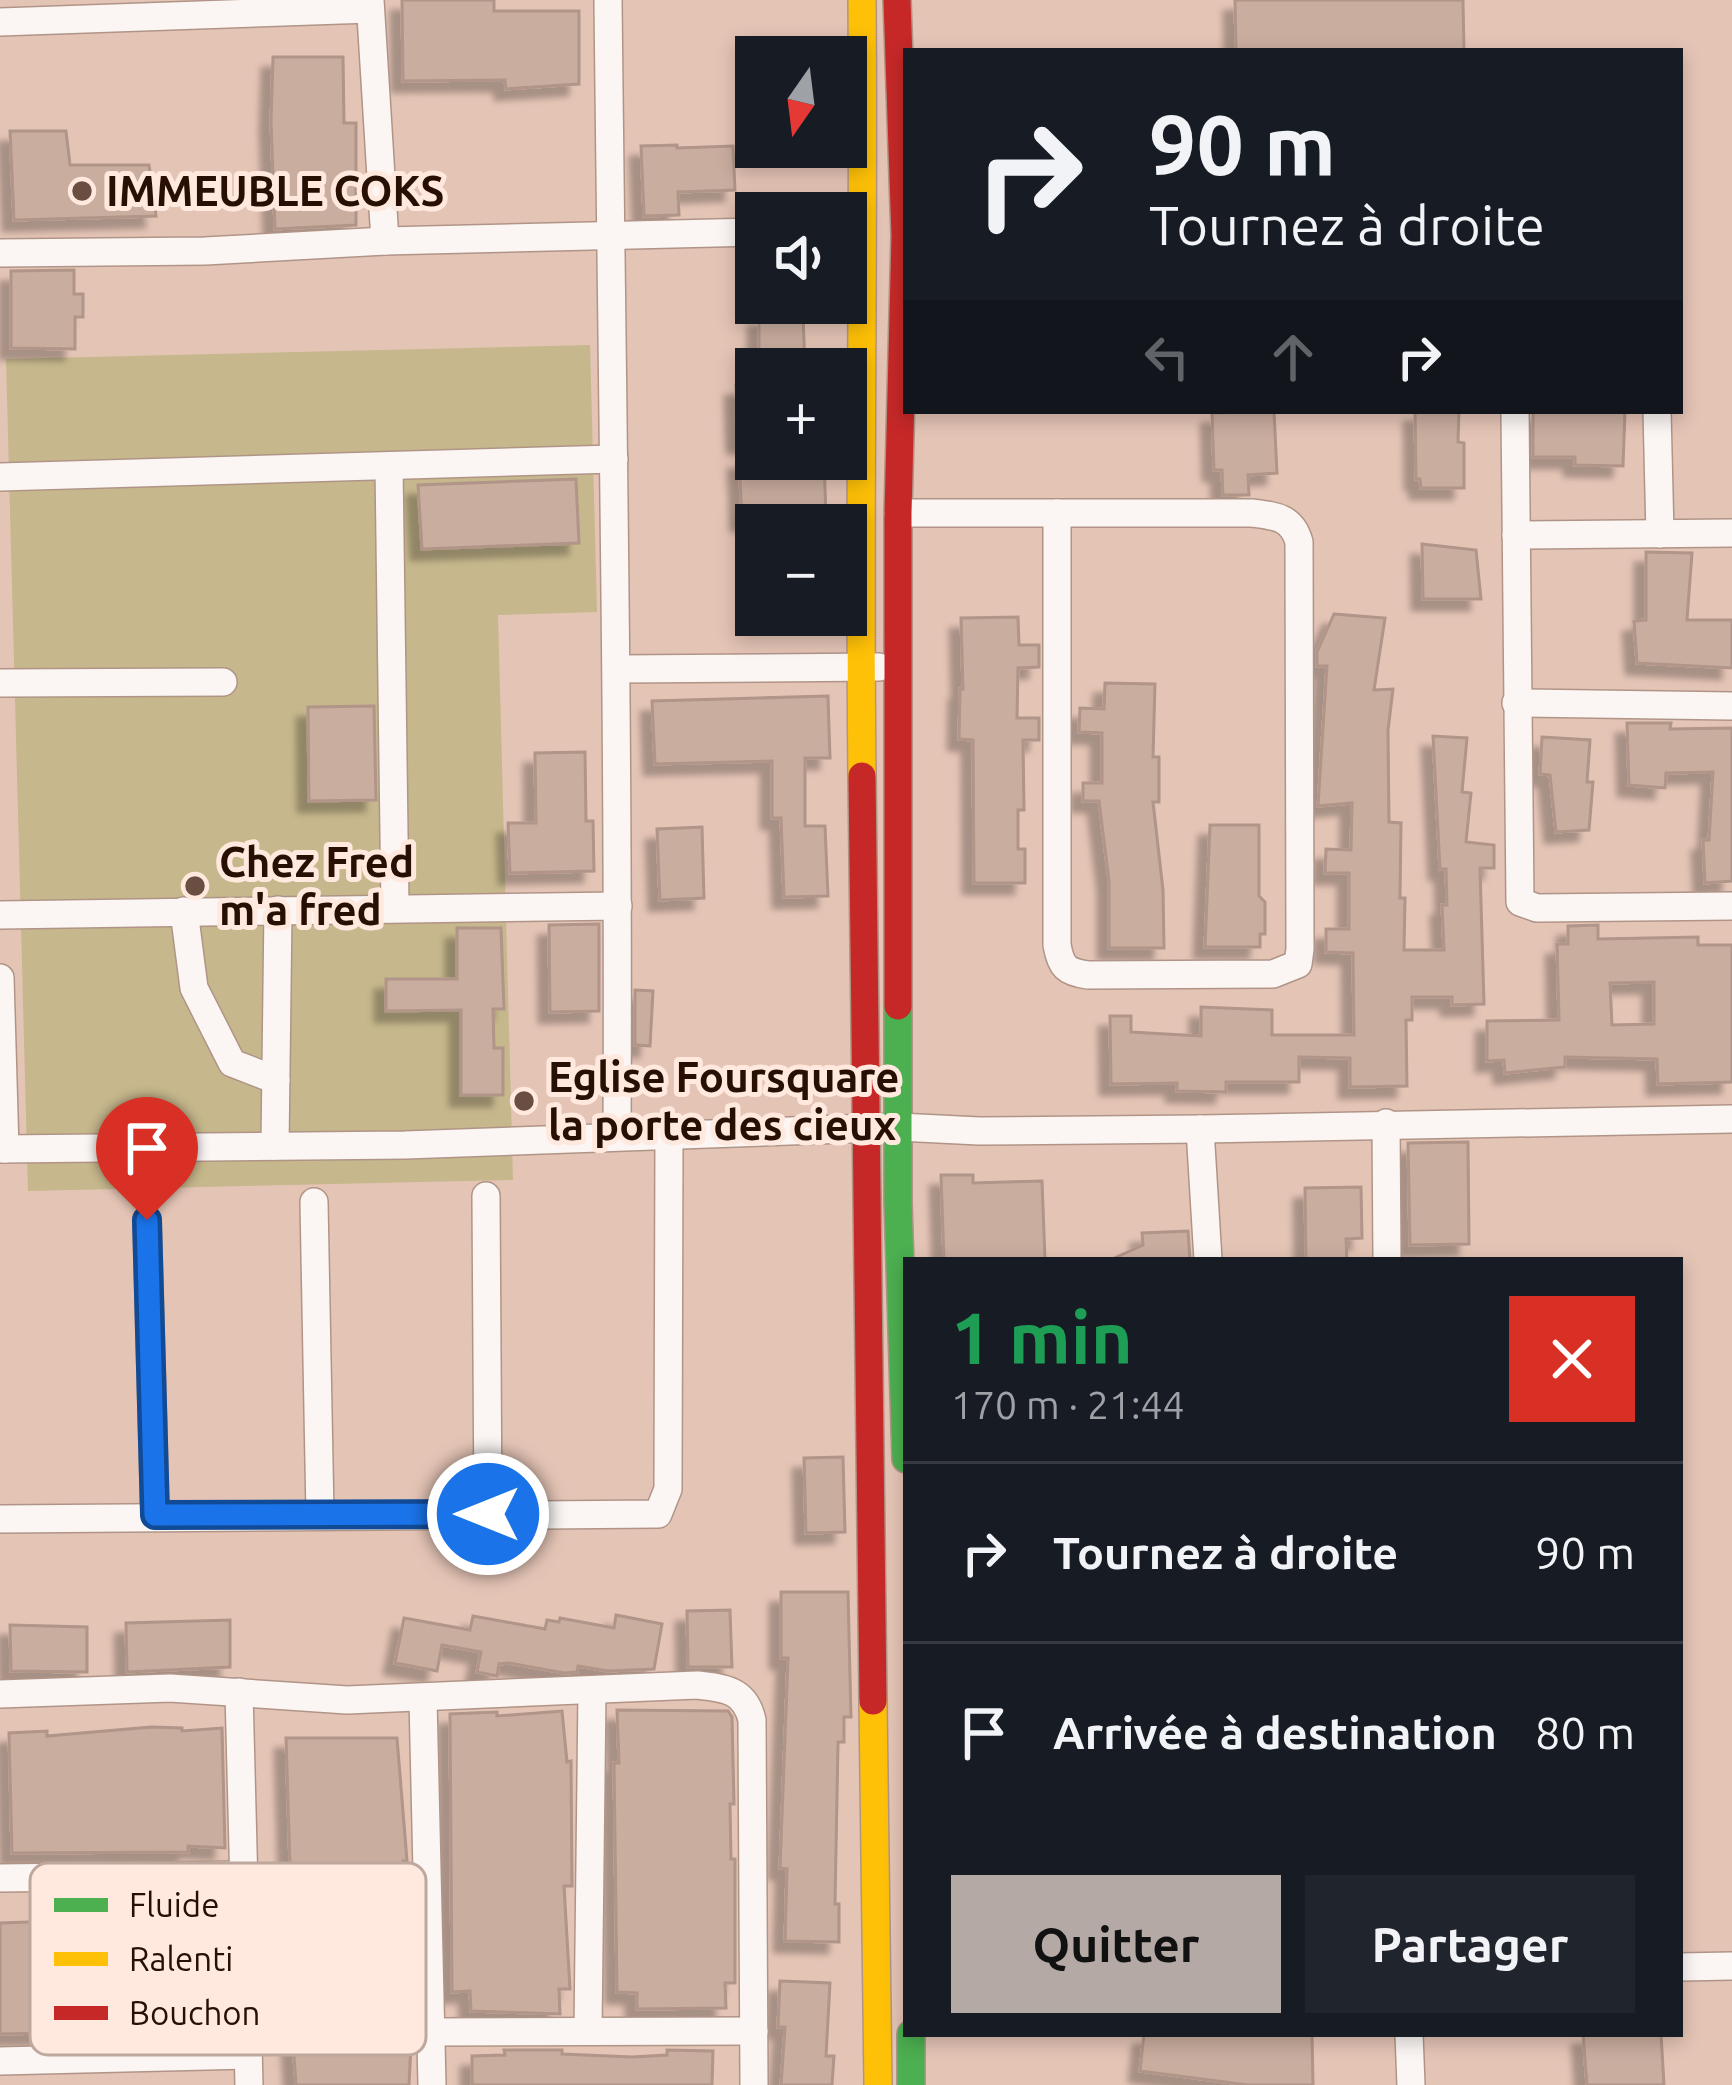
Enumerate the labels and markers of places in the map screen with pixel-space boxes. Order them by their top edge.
place label: IMMEUBLE COKS [106,167,444,214]
marker: IMMEUBLE COKS [69,178,95,204]
place label: Chez Fred m'a fred [219,838,414,933]
marker: Chez Fred m'a fred [182,873,208,899]
place label: Eglise Foursquare la porte des cieux [548,1053,899,1148]
marker: Eglise Foursquare la porte des cieux [511,1088,537,1114]
pin [96,1097,198,1220]

